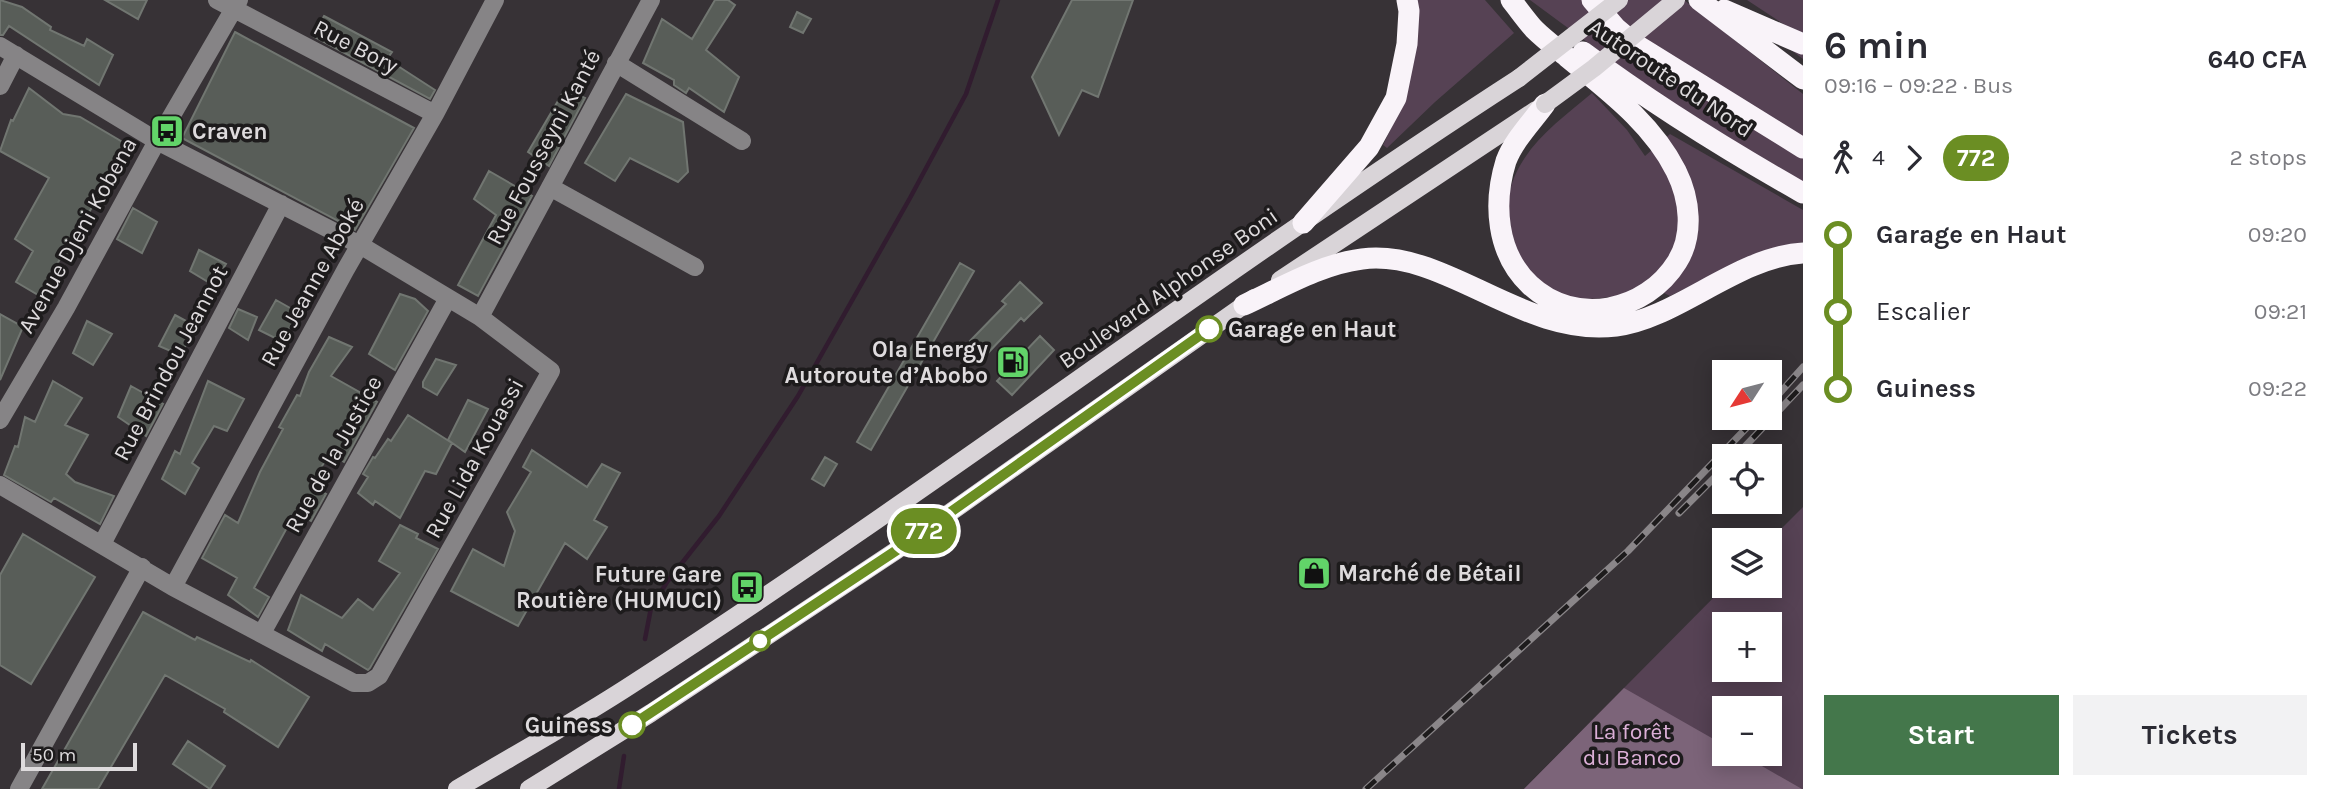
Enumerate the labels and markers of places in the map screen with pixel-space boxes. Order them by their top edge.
bus stop icon: Craven [148,112,186,150]
place label: Craven [192,118,268,145]
marker: Garage en Haut [1196,316,1222,342]
place label: Garage en Haut [1228,316,1396,343]
place label: Ola Energy Autoroute d’Abobo [785,336,988,389]
fuel station icon: Ola Energy Autoroute d’Abobo [994,343,1032,381]
shop icon: Marché de Bétail [1295,554,1333,592]
place label: Marché de Bétail [1338,560,1521,587]
place label: Future Gare Routière (HUMUCI) [516,561,722,614]
bus stop icon: Future Gare Routière (HUMUCI) [728,568,766,606]
unlabelled marker [750,631,770,651]
place label: Guiness [525,712,613,739]
marker: Guiness [619,712,645,738]

